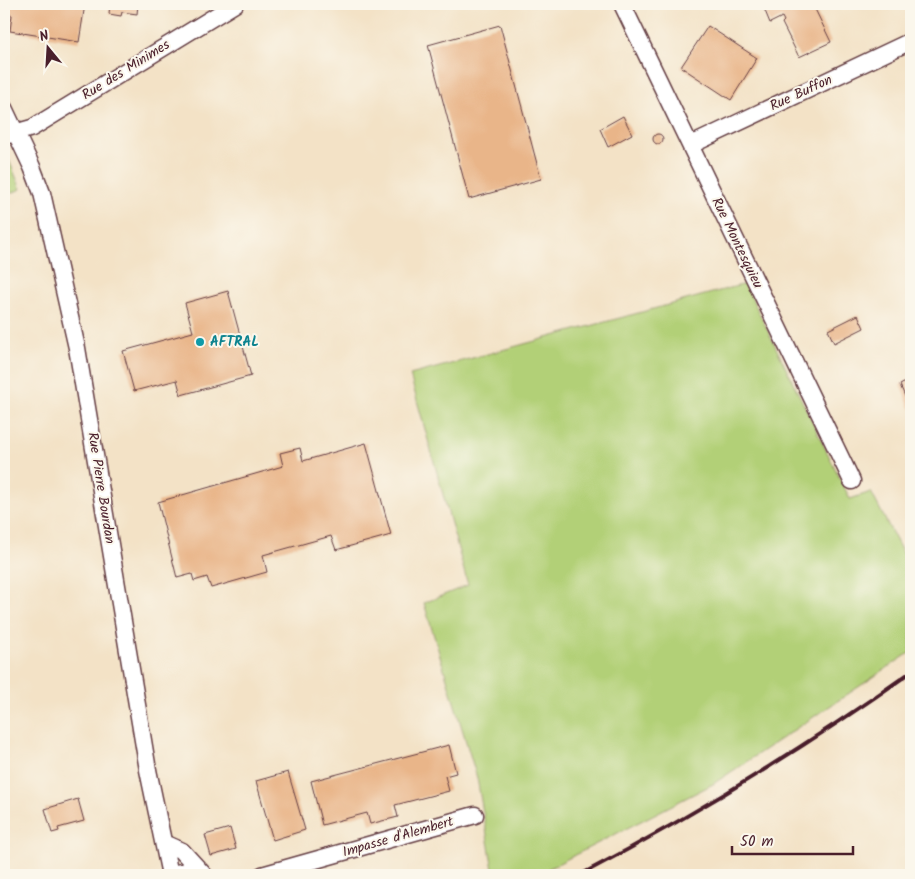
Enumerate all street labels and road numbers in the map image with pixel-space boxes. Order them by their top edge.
street label: Rue des Minimes [78,34,174,106]
street label: Rue Buffon [766,69,836,117]
street label: Rue Montesquieu [705,194,769,293]
street label: Rue Pierre Bourdan [81,431,121,545]
street label: Impasse d'Alembert [340,810,457,863]

